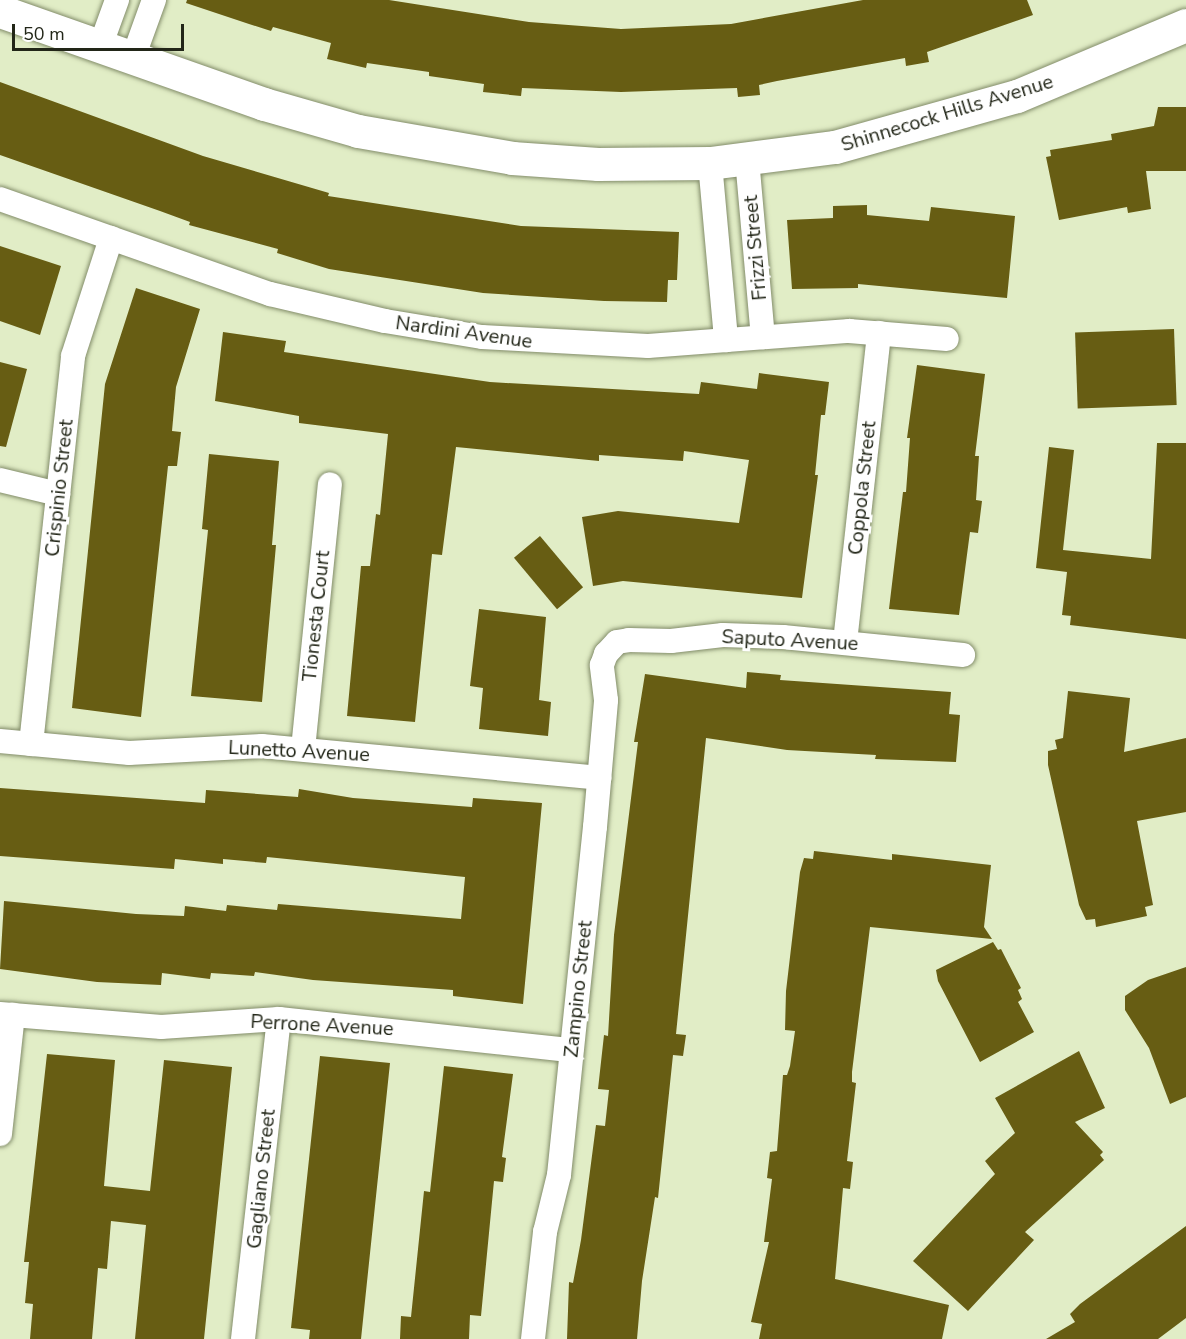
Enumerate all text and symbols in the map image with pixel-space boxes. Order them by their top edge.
scale bar [15,12,188,50]
text: 50 m [23,22,65,46]
street label: Shinnecock Hills Avenue [838,69,1056,157]
street label: Frizzi Street [738,194,772,302]
street label: Nardini Avenue [394,311,534,353]
street label: Crispinio Street [40,418,78,558]
street label: Coppola Street [843,420,881,556]
street label: Tionesta Court [297,549,335,683]
street label: Saputo Avenue [721,624,859,656]
street label: Lunetto Avenue [228,735,370,767]
street label: Zampino Street [559,919,597,1059]
street label: Perrone Avenue [250,1009,394,1041]
street label: Gagliano Street [242,1108,280,1250]

